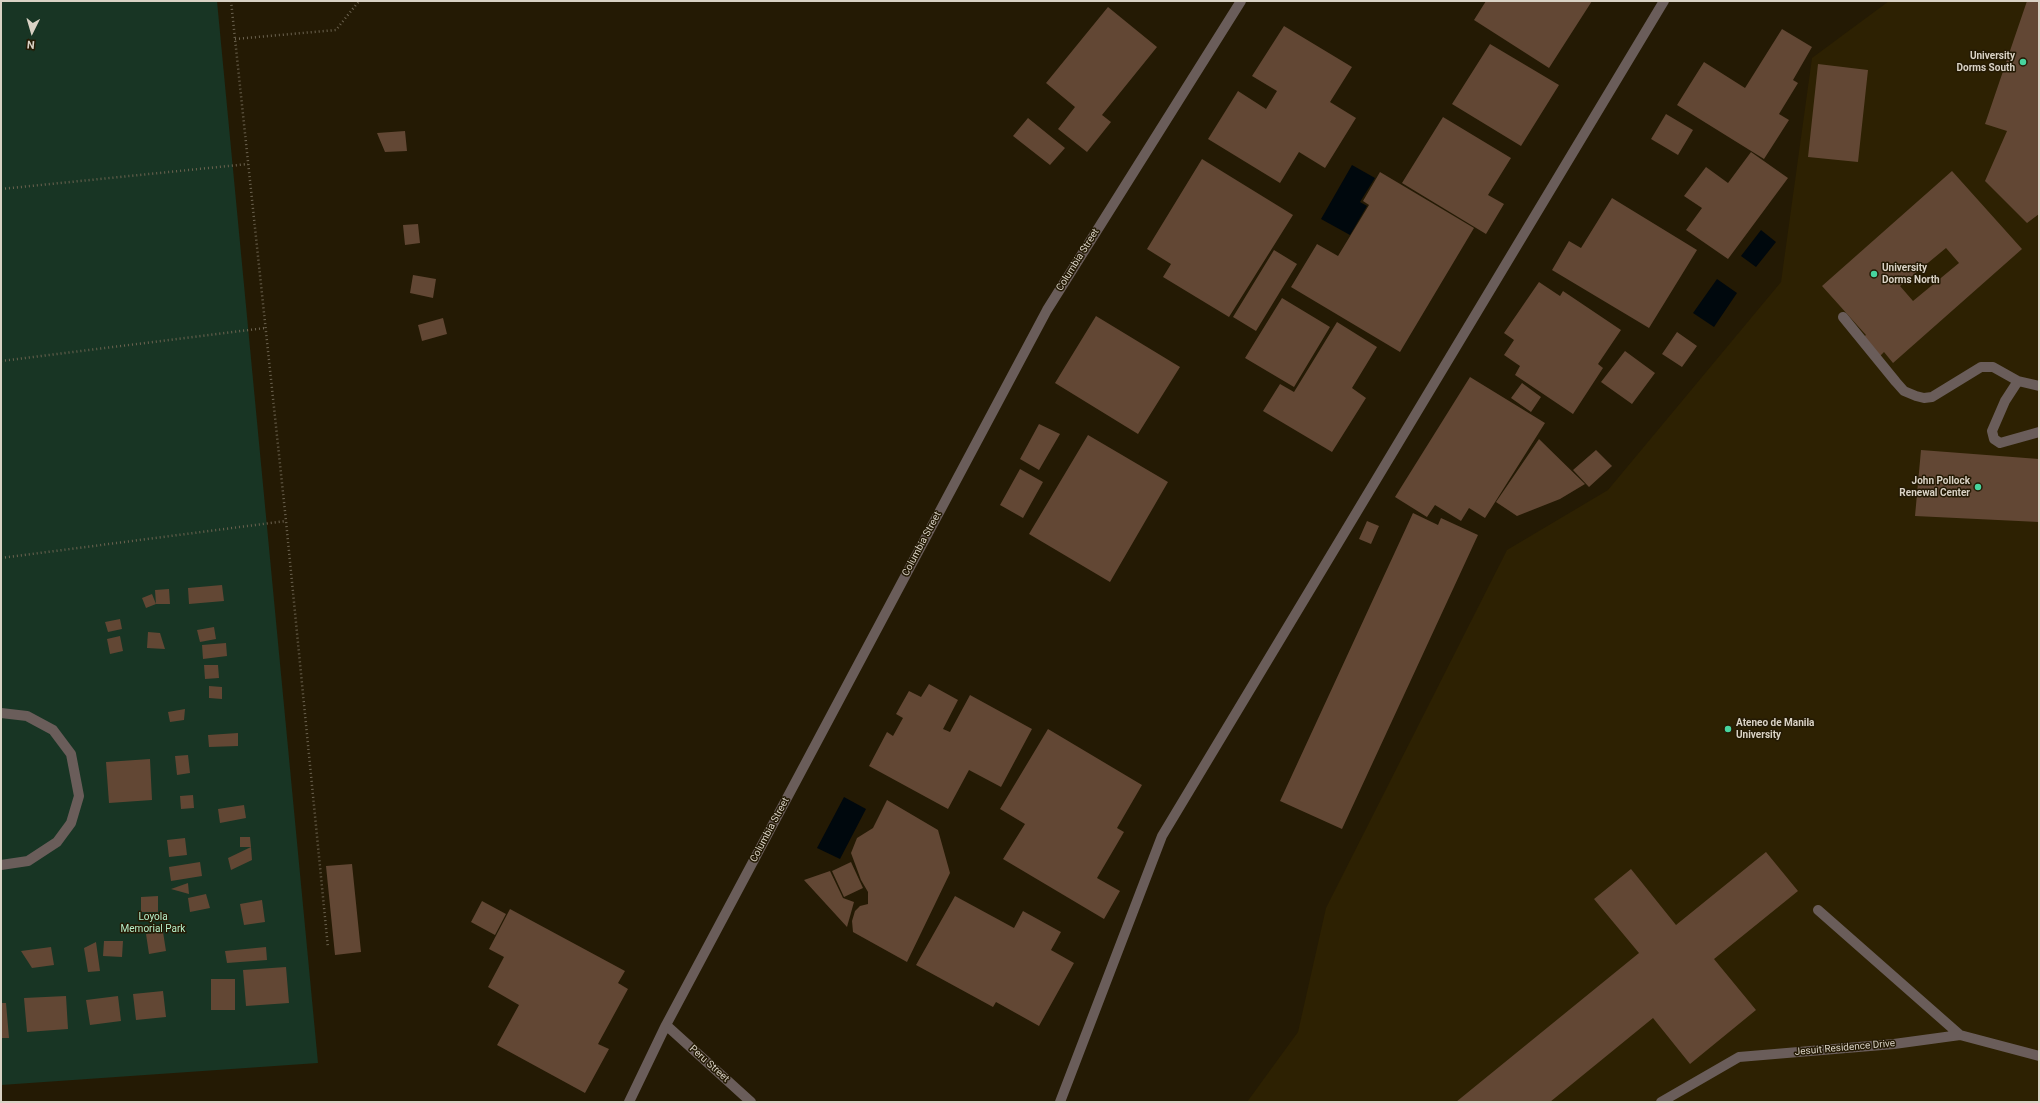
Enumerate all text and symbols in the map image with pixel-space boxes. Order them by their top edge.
north arrow [12,12,52,52]
text: N [26,38,35,51]
place label: University Dorms South [1957,50,2015,74]
marker: University Dorms South [2018,57,2028,67]
street label: Columbia Street [1054,227,1102,293]
place label: University Dorms North [1882,262,1940,286]
marker: University Dorms North [1869,269,1879,279]
place label: John Pollock Renewal Center [1899,475,1970,498]
marker: John Pollock Renewal Center [1973,482,1983,492]
street label: Columbia Street [900,510,944,578]
place label: Ateneo de Manila University [1736,717,1814,740]
marker: Ateneo de Manila University [1723,724,1733,734]
street label: Columbia Street [748,796,792,864]
park label: Loyola Memorial Park [121,911,185,934]
street label: Jesuit Residence Drive [1794,1038,1896,1058]
street label: Peru Street [687,1043,731,1085]

